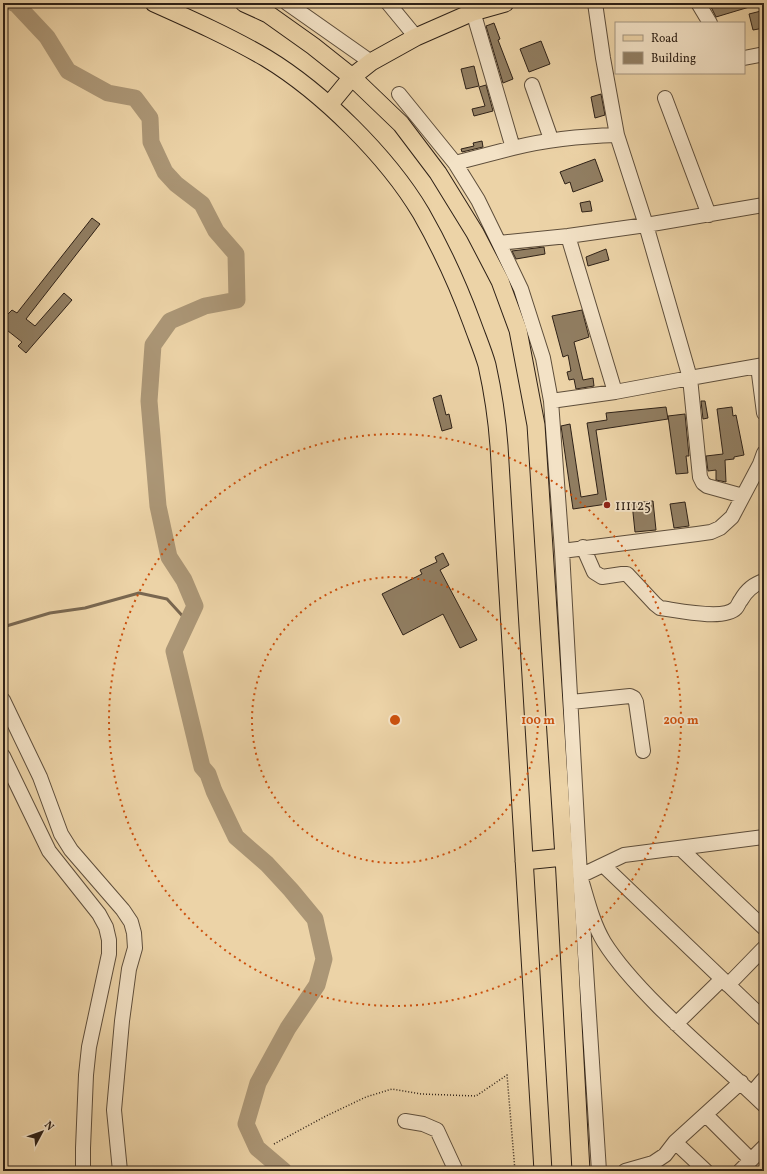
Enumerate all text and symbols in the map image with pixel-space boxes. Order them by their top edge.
legend [615,22,745,74]
text: Road [651,31,678,47]
text: Building [651,51,696,67]
place label: 111125 [615,497,651,516]
marker: 111125 [602,500,612,510]
centre of rings [388,713,402,727]
text: 100 m [521,713,555,729]
text: 200 m [663,713,699,729]
north arrow [22,1112,62,1152]
text: N [40,1118,57,1134]

